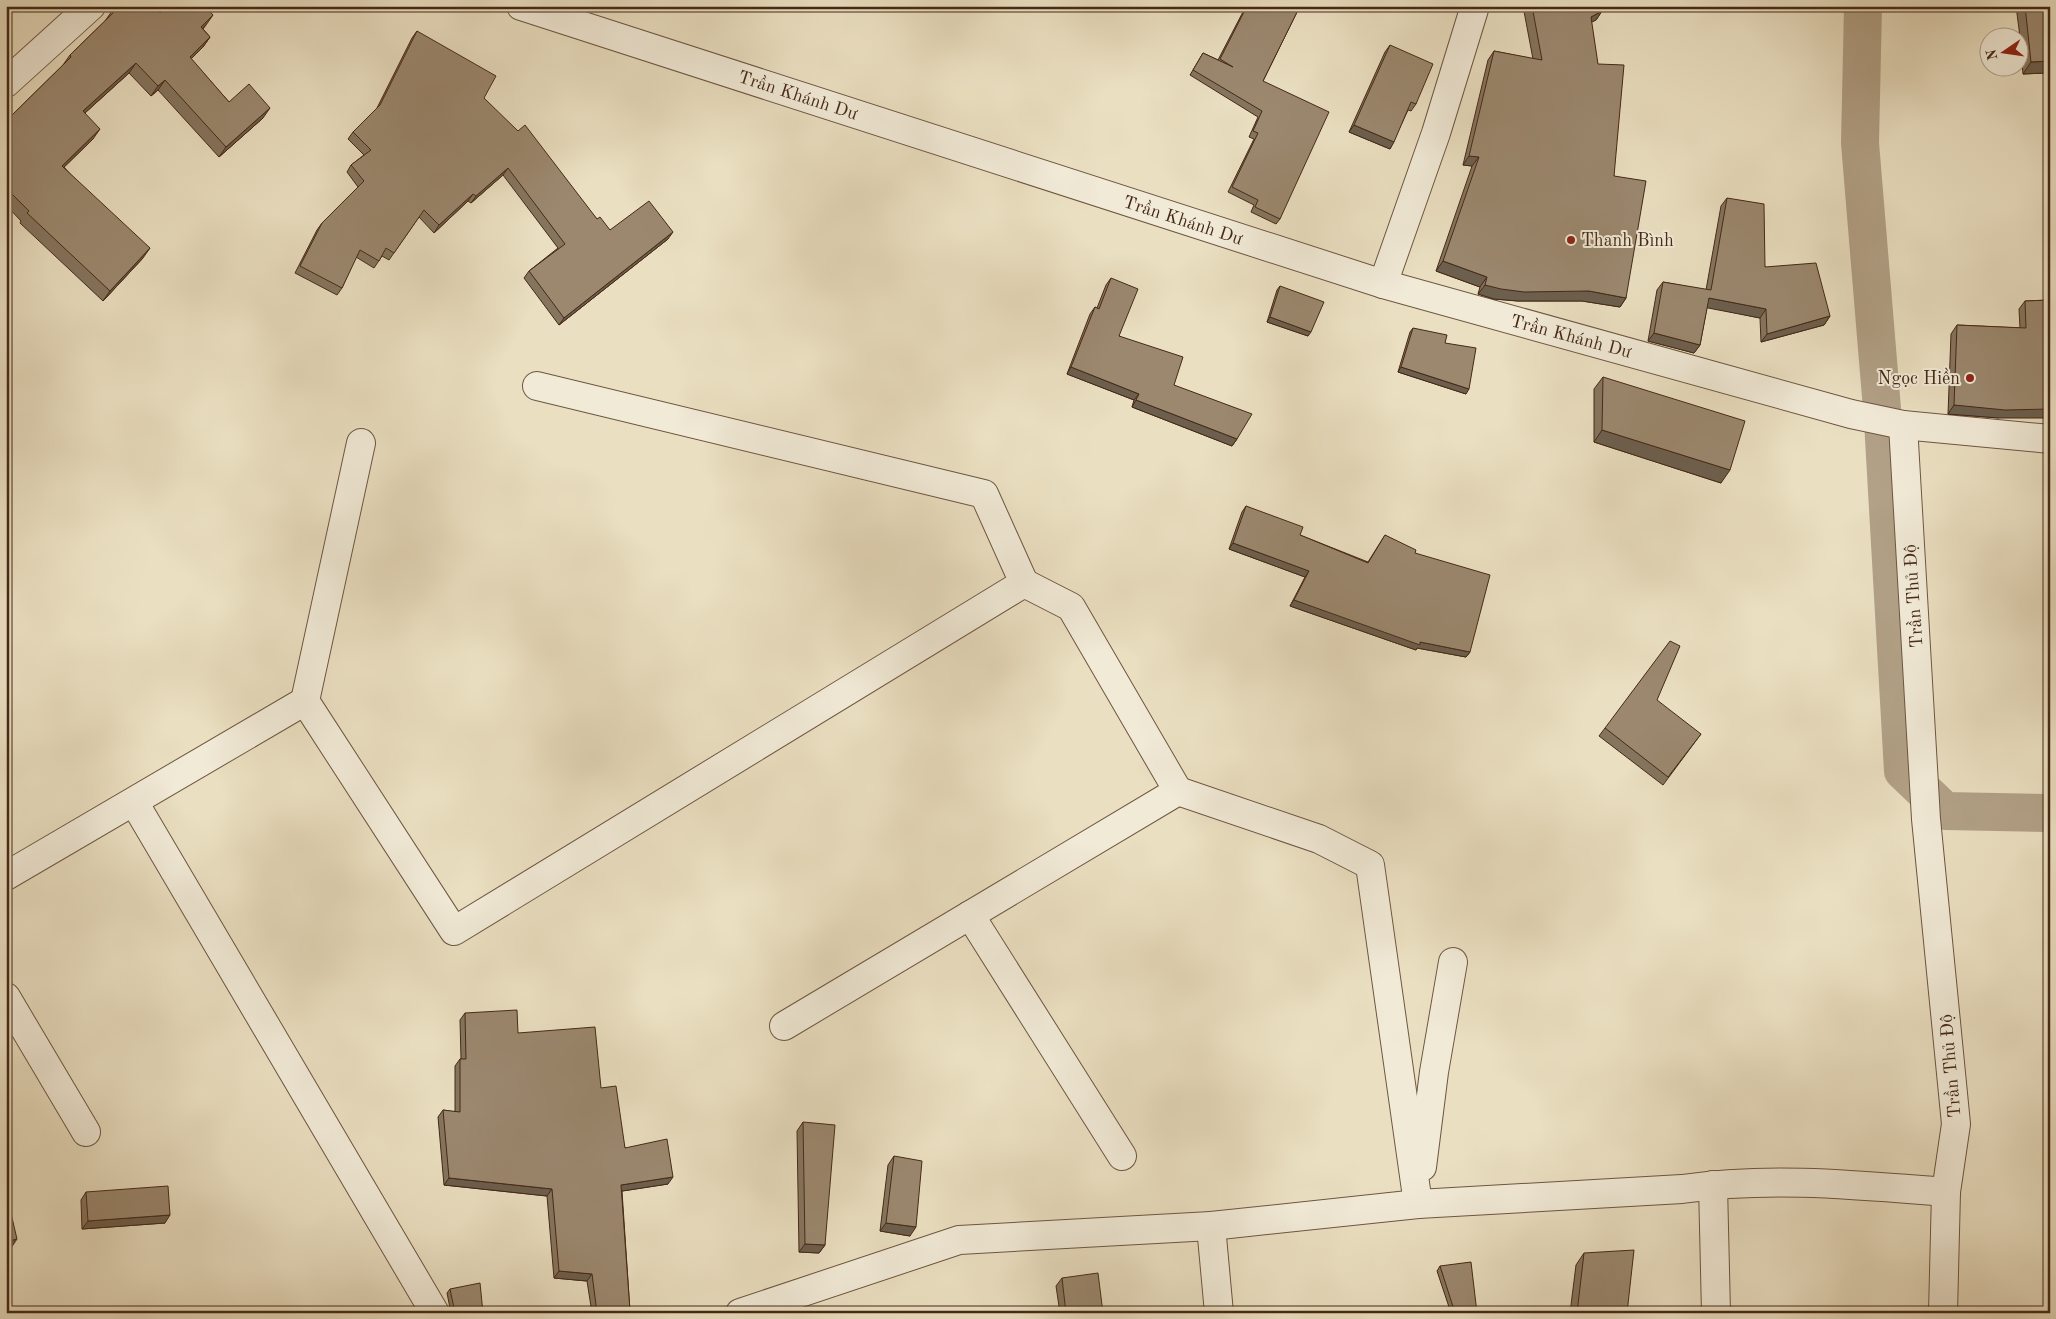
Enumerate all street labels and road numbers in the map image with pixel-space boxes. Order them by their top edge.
street label: Trần Khánh Dư [736,65,861,124]
street label: Trần Khánh Dư [1121,190,1246,249]
street label: Trần Khánh Dư [1508,309,1634,362]
street label: Trần Thủ Độ [1898,543,1927,649]
street label: Trần Thủ Độ [1935,1013,1964,1119]

